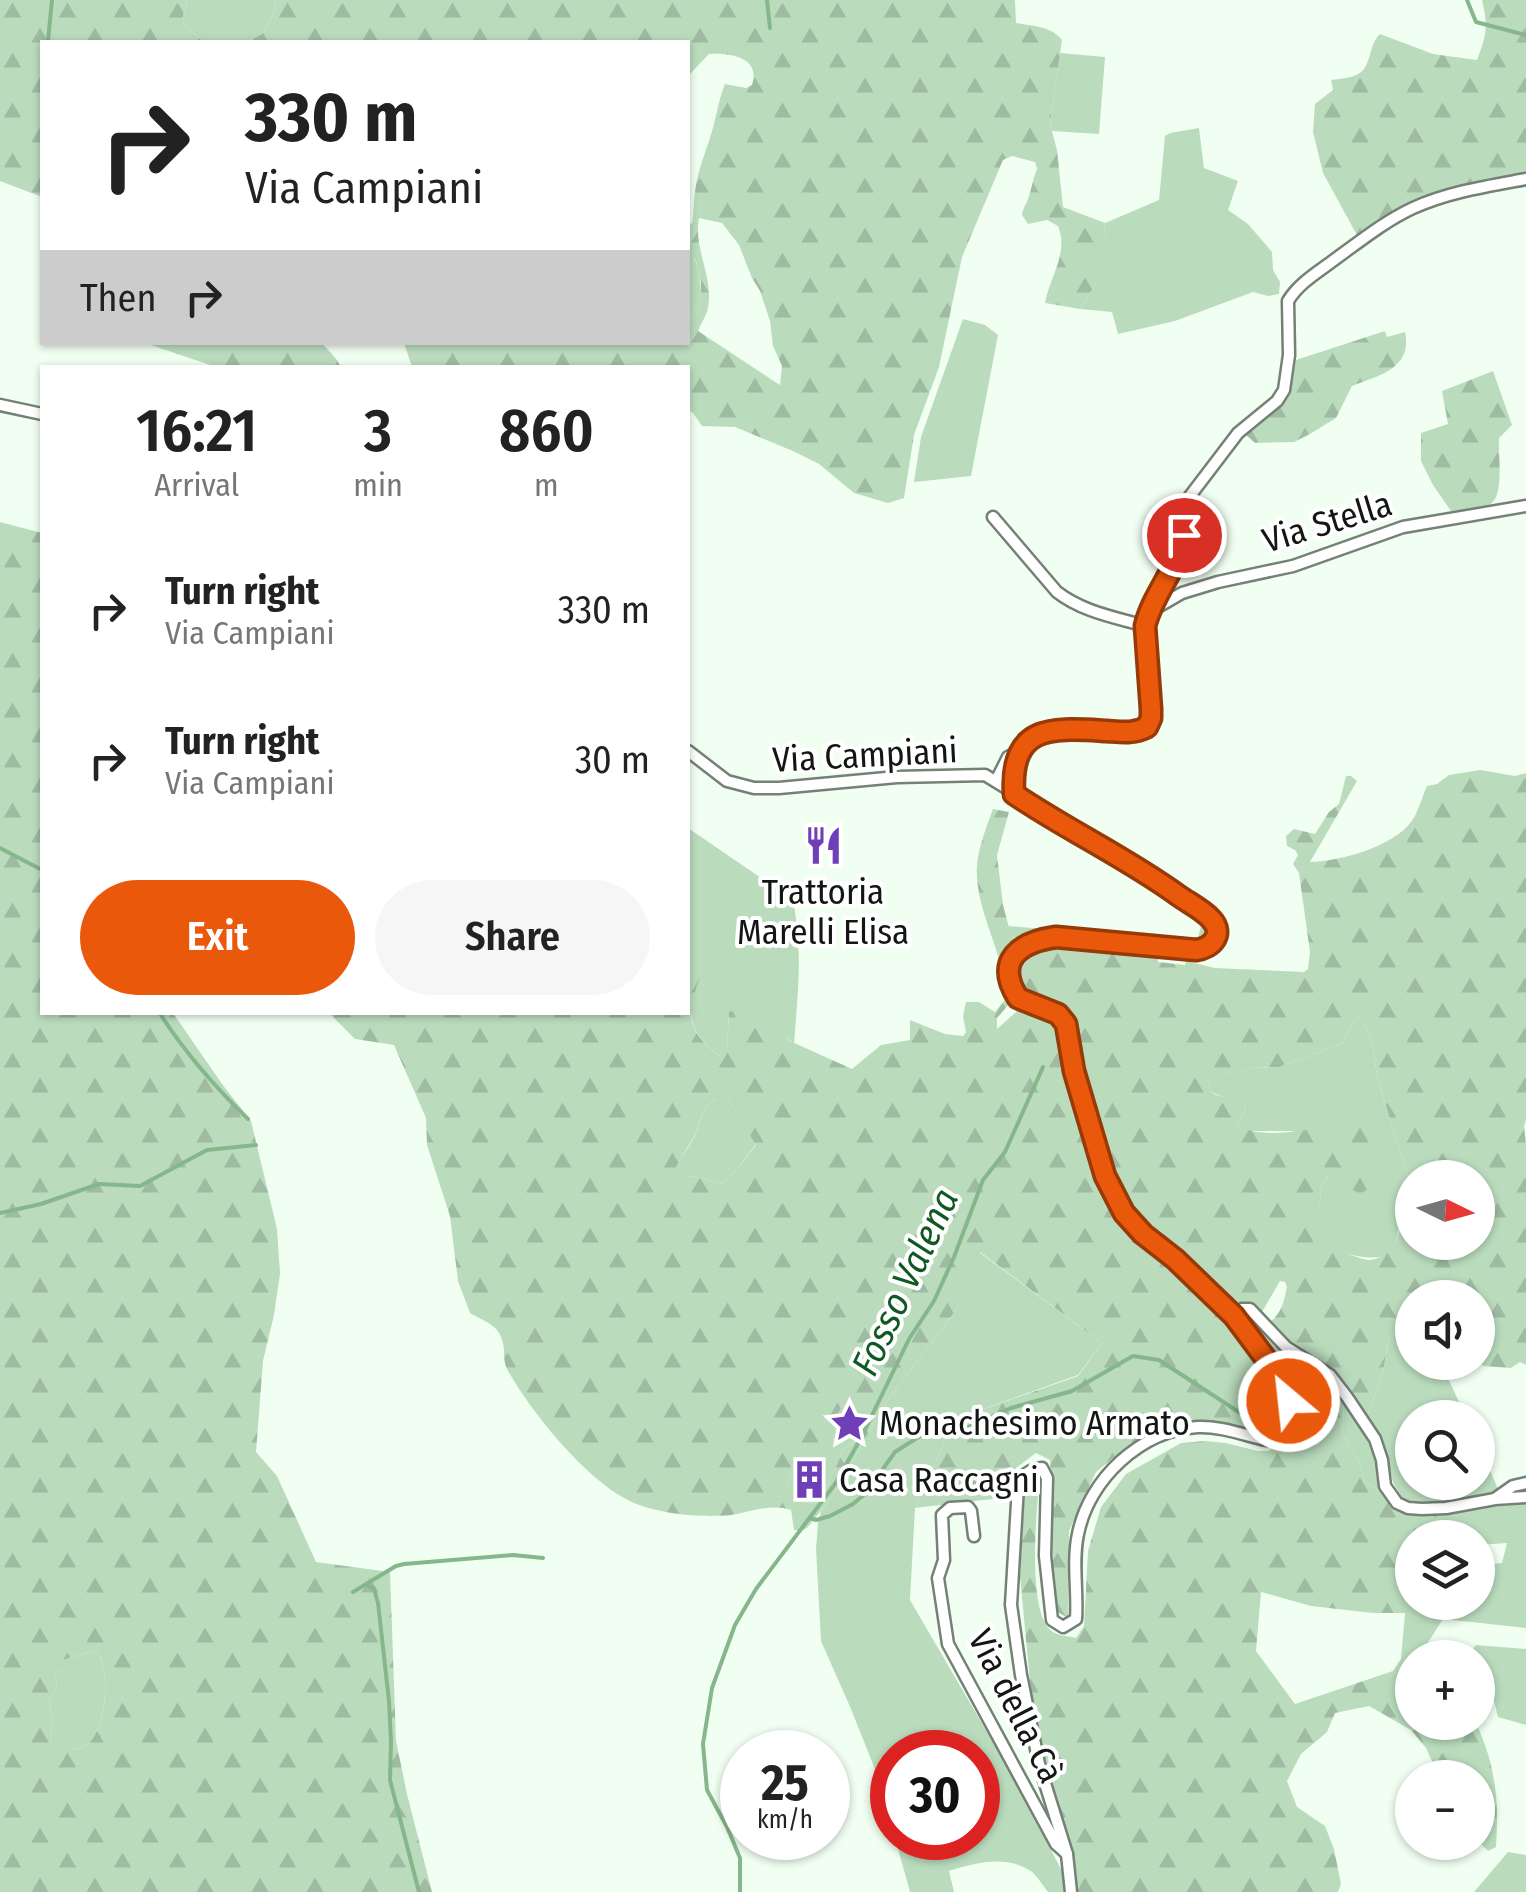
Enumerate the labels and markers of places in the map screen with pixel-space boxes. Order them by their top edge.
pin [1142,493,1227,578]
restaurant icon: Trattoria Marelli Elisa [802,824,844,866]
place label: Trattoria Marelli Elisa [737,871,909,953]
place icon: Monachesimo Armato [828,1402,870,1444]
place label: Monachesimo Armato [879,1402,1190,1444]
building icon: Casa Raccagni [788,1459,830,1501]
place label: Casa Raccagni [839,1459,1039,1501]

